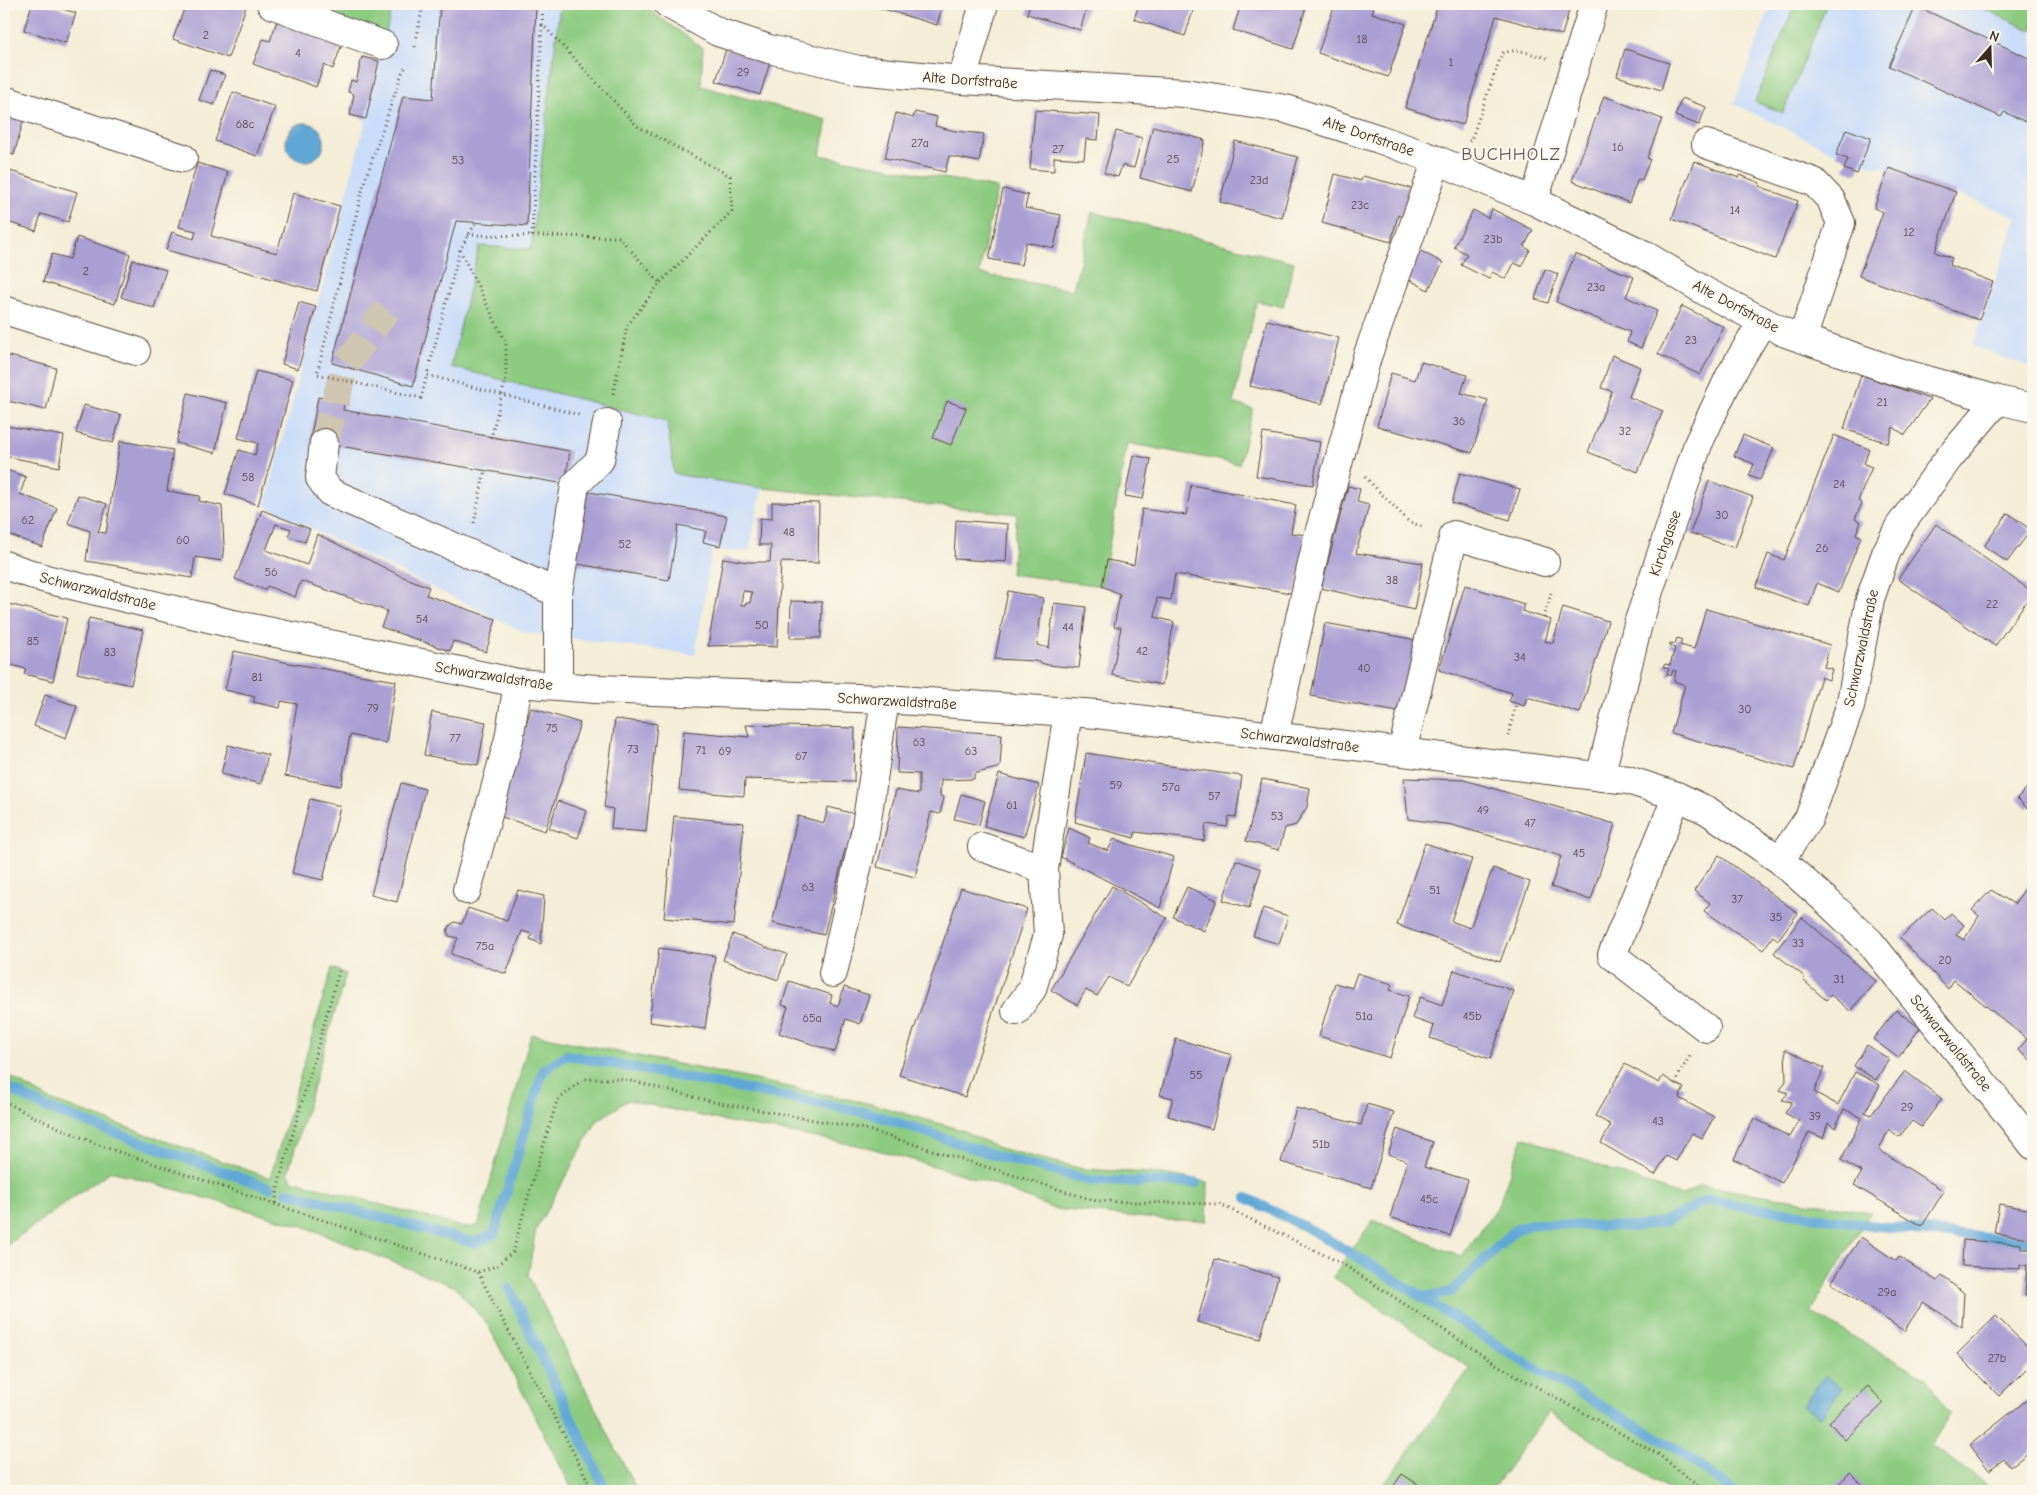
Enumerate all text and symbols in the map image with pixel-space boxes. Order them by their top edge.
north arrow [1964,22,2014,72]
text: N [1987,27,2001,46]
house number: 2 [203,28,209,42]
house number: 18 [1357,32,1367,46]
house number: 4 [295,46,301,60]
house number: 1 [1449,55,1454,69]
house number: 29 [737,65,749,79]
street label: Alte Dorfstraße [922,68,1019,92]
street label: Alte Dorfstraße [1321,112,1417,160]
house number: 68c [236,117,254,131]
house number: 27a [911,136,929,150]
house number: 16 [1612,140,1624,154]
house number: 27 [1052,142,1064,156]
district label: BUCHHOLZ [1461,144,1561,165]
house number: 25 [1167,152,1179,166]
house number: 53 [452,153,464,167]
house number: 23d [1250,173,1268,187]
house number: 23c [1351,198,1369,212]
house number: 14 [1730,203,1740,217]
house number: 12 [1903,225,1915,239]
house number: 23b [1484,232,1502,246]
house number: 2 [83,264,89,278]
street label: Alte Dorfstraße [1690,276,1783,337]
house number: 23a [1587,280,1605,294]
house number: 23 [1685,333,1697,347]
house number: 21 [1876,395,1888,409]
house number: 36 [1453,414,1465,428]
house number: 32 [1619,424,1631,438]
house number: 58 [242,470,254,484]
house number: 24 [1833,477,1845,491]
street label: Kirchgasse [1645,507,1685,578]
house number: 30 [1715,508,1729,522]
house number: 62 [22,513,34,527]
house number: 48 [783,525,795,539]
house number: 60 [176,533,190,547]
house number: 52 [619,537,631,551]
house number: 26 [1816,541,1828,555]
house number: 56 [264,565,278,579]
street label: Schwarzwaldstraße [38,568,159,614]
house number: 38 [1386,573,1398,587]
street label: Schwarzwaldstraße [1840,587,1882,708]
house number: 22 [1986,597,1998,611]
house number: 54 [416,612,428,626]
house number: 50 [755,618,769,632]
house number: 44 [1062,620,1074,634]
house number: 85 [27,634,39,648]
house number: 42 [1136,644,1148,658]
house number: 83 [104,645,116,659]
house number: 34 [1514,650,1526,664]
street label: Schwarzwaldstraße [434,658,555,694]
house number: 40 [1357,661,1371,675]
house number: 81 [252,670,263,684]
street label: Schwarzwaldstraße [837,689,958,713]
house number: 79 [367,701,379,715]
house number: 30 [1738,702,1752,716]
house number: 75 [546,721,558,735]
street label: Schwarzwaldstraße [1240,724,1361,756]
house number: 77 [449,731,461,745]
house number: 63 [913,735,925,749]
house number: 73 [627,742,639,756]
house number: 71 [696,743,706,757]
house number: 69 [719,744,731,758]
house number: 63 [965,744,977,758]
house number: 67 [795,749,807,763]
house number: 59 [1110,778,1122,792]
house number: 57a [1162,780,1180,794]
house number: 57 [1208,789,1220,803]
house number: 61 [1006,798,1018,812]
house number: 49 [1477,803,1489,817]
house number: 53 [1271,809,1283,823]
house number: 47 [1524,816,1536,830]
house number: 45 [1573,846,1585,860]
house number: 63 [802,880,814,894]
house number: 51 [1429,883,1441,897]
house number: 37 [1731,892,1743,906]
house number: 35 [1770,910,1782,924]
house number: 33 [1792,936,1804,950]
house number: 75a [476,939,494,953]
house number: 20 [1938,953,1952,967]
house number: 31 [1834,972,1845,986]
street label: Schwarzwaldstraße [1906,991,1996,1095]
house number: 51a [1355,1009,1373,1023]
house number: 45b [1463,1009,1481,1023]
house number: 65a [802,1011,822,1025]
house number: 55 [1189,1068,1203,1082]
house number: 29 [1901,1100,1913,1114]
house number: 39 [1809,1109,1821,1123]
house number: 43 [1652,1114,1664,1128]
house number: 51b [1312,1137,1330,1151]
house number: 45c [1420,1192,1438,1206]
house number: 29a [1878,1285,1896,1299]
house number: 27b [1988,1351,2006,1365]

